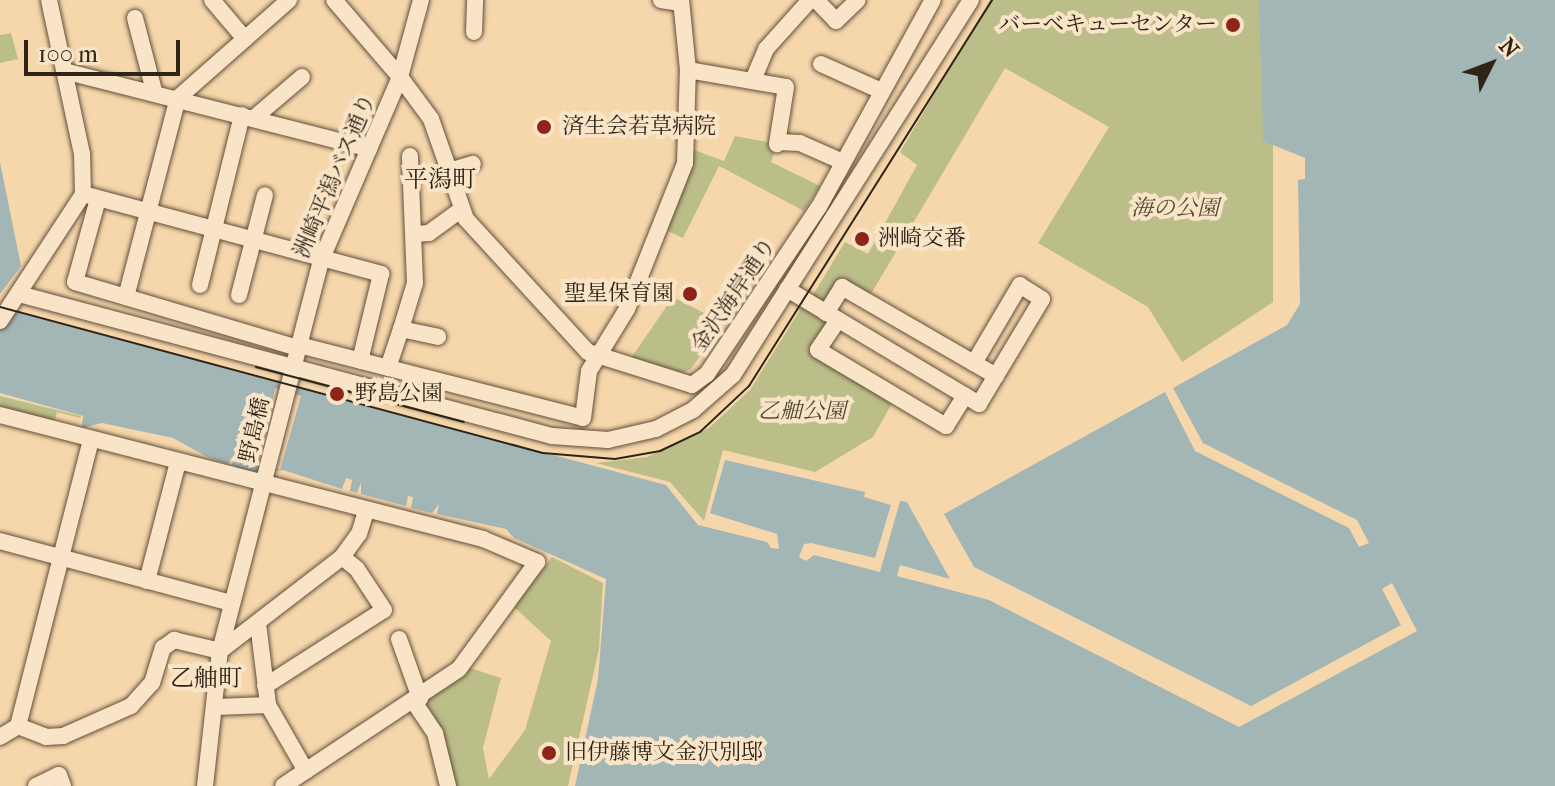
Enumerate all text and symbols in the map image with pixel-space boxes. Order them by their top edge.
place label: バーベキューセンター [997,12,1217,38]
marker: バーベキューセンター [1224,16,1242,34]
scale bar [28,24,184,74]
north arrow [1451,24,1531,104]
text: N [1494,33,1524,63]
text: 100 m [38,40,98,68]
street label: 洲崎平潟バス通り [288,90,382,262]
place label: 済生会若草病院 [562,114,716,140]
marker: 済生会若草病院 [533,116,555,138]
district label: 平潟町 [404,166,476,194]
park label: 海の公園 [1131,196,1219,222]
place label: 洲崎交番 [878,226,966,252]
marker: 洲崎交番 [853,230,871,248]
street label: 金沢海岸通り [686,233,782,357]
place label: 聖星保育園 [564,281,674,307]
marker: 聖星保育園 [681,285,699,303]
place label: 野島公園 [355,381,443,407]
marker: 野島公園 [326,383,348,405]
street label: 野島橋 [235,395,275,465]
park label: 乙舳公園 [758,399,846,425]
district label: 乙舳町 [170,665,242,693]
place label: 旧伊藤博文金沢別邸 [565,740,763,766]
marker: 旧伊藤博文金沢別邸 [540,744,558,762]

